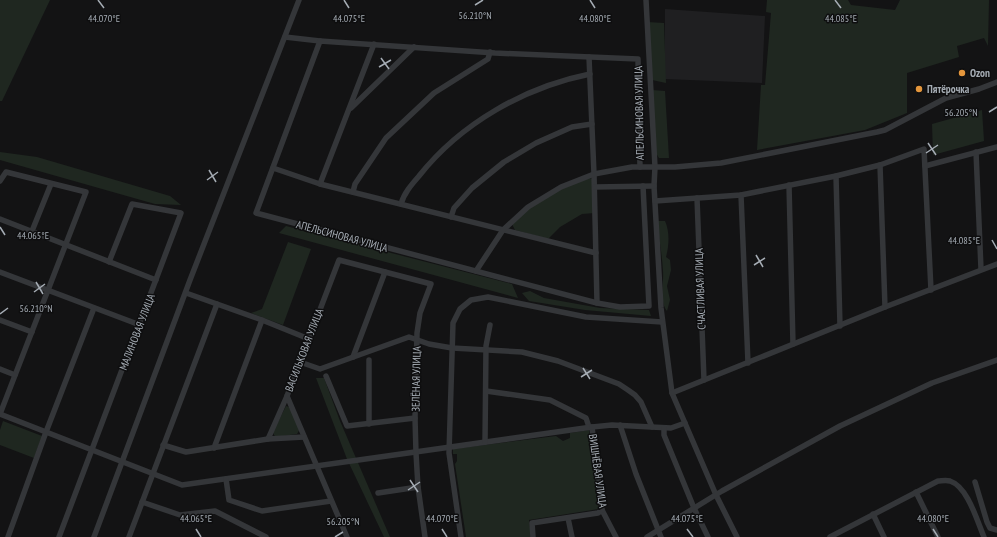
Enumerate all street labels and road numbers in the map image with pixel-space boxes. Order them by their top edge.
street label: АПЕЛЬСИНОВАЯ УЛИЦА [631,65,647,160]
street label: АПЕЛЬСИНОВАЯ УЛИЦА [295,217,390,255]
street label: СЧАСТЛИВАЯ УЛИЦА [692,247,708,330]
street label: МАЛИНОВАЯ УЛИЦА [116,291,158,372]
street label: ВАСИЛЬКОВАЯ УЛИЦА [282,306,327,394]
street label: ЗЕЛЁНАЯ УЛИЦА [408,345,424,412]
street label: ВИШНЁВАЯ УЛИЦА [586,433,610,510]

